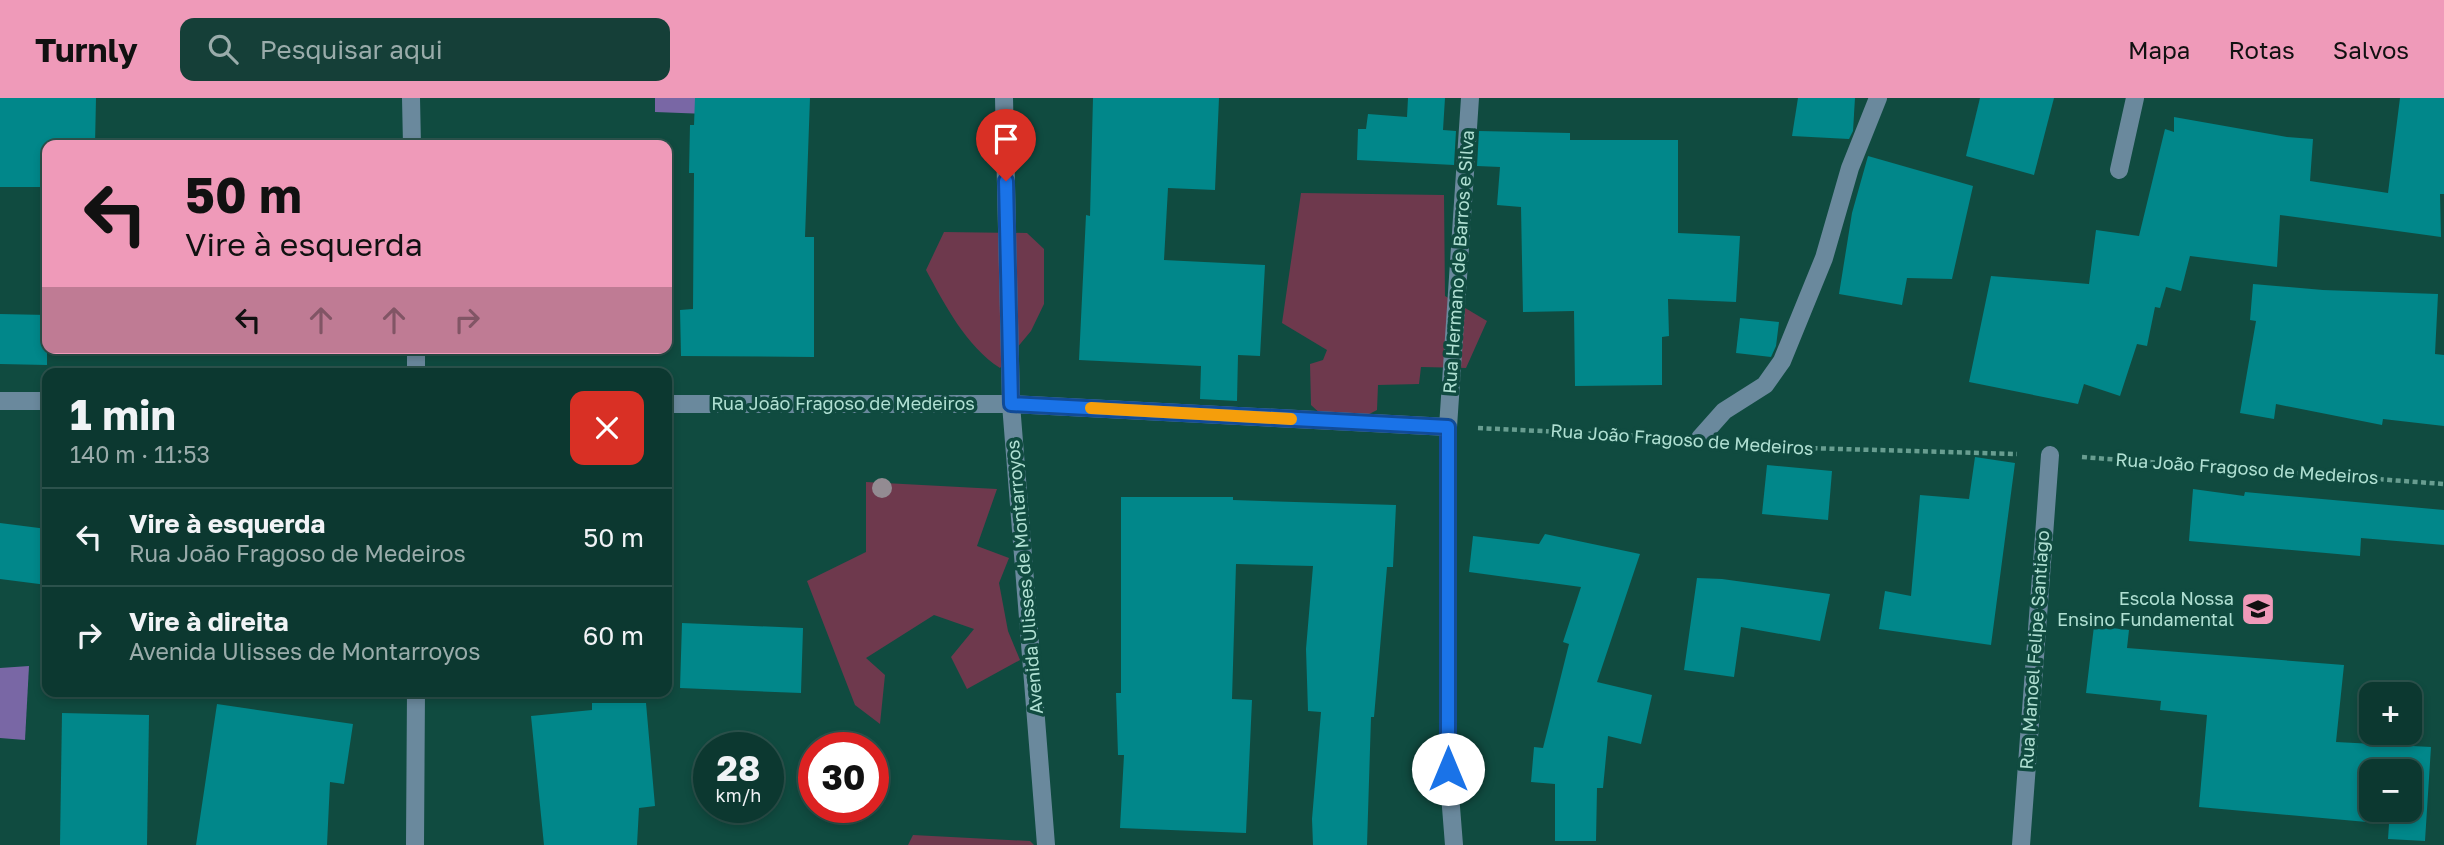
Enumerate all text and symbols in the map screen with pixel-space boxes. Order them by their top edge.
search box [180,18,670,81]
text: Turnly [35,30,138,69]
icon: search [204,30,242,68]
text: Pesquisar aqui [260,34,443,65]
text: Mapa [2128,35,2190,64]
text: Rotas [2228,35,2295,64]
text: Salvos [2333,35,2409,64]
pin [976,109,1036,181]
icon: arrive [987,120,1025,158]
street label: Rua Hermano de Barros e Silva [1438,129,1478,395]
text: 50 m [185,165,302,224]
icon: left [70,168,161,259]
text: Vire à esquerda [185,225,423,263]
icon: left [229,301,267,339]
icon: ahead [302,301,340,339]
icon: ahead [375,301,413,339]
icon: right [448,301,486,339]
text: 1 min [70,389,176,439]
button: close [570,391,644,465]
street label: Rua João Fragoso de Medeiros [711,392,975,414]
street label: Rua João Fragoso de Medeiros [1550,419,1814,459]
street label: Avenida Ulisses de Montarroyos [1001,439,1047,715]
text: 140 m · 11:53 [70,440,210,468]
street label: Rua João Fragoso de Medeiros [2115,448,2379,488]
text: Vire à esquerda [129,508,325,539]
icon: left [70,518,108,556]
text: 50 m [583,522,644,553]
street label: Rua Manoel Felipe Santiago [2015,530,2053,770]
text: Rua João Fragoso de Medeiros [129,539,466,567]
place label: Escola Nossa Ensino Fundamental [2057,587,2234,630]
school or university icon: Escola Nossa Ensino Fundamental [2239,590,2277,628]
text: Vire à direita [129,606,289,637]
icon: right [70,616,108,654]
text: 60 m [583,620,644,651]
text: Avenida Ulisses de Montarroyos [129,637,480,665]
map controls [2359,682,2422,822]
button: + [2359,682,2422,745]
speed limit sign: 30 [798,732,889,823]
position arrow [1411,732,1485,806]
text: 28 [717,747,760,789]
button: − [2359,759,2422,822]
text: km/h [716,784,761,806]

